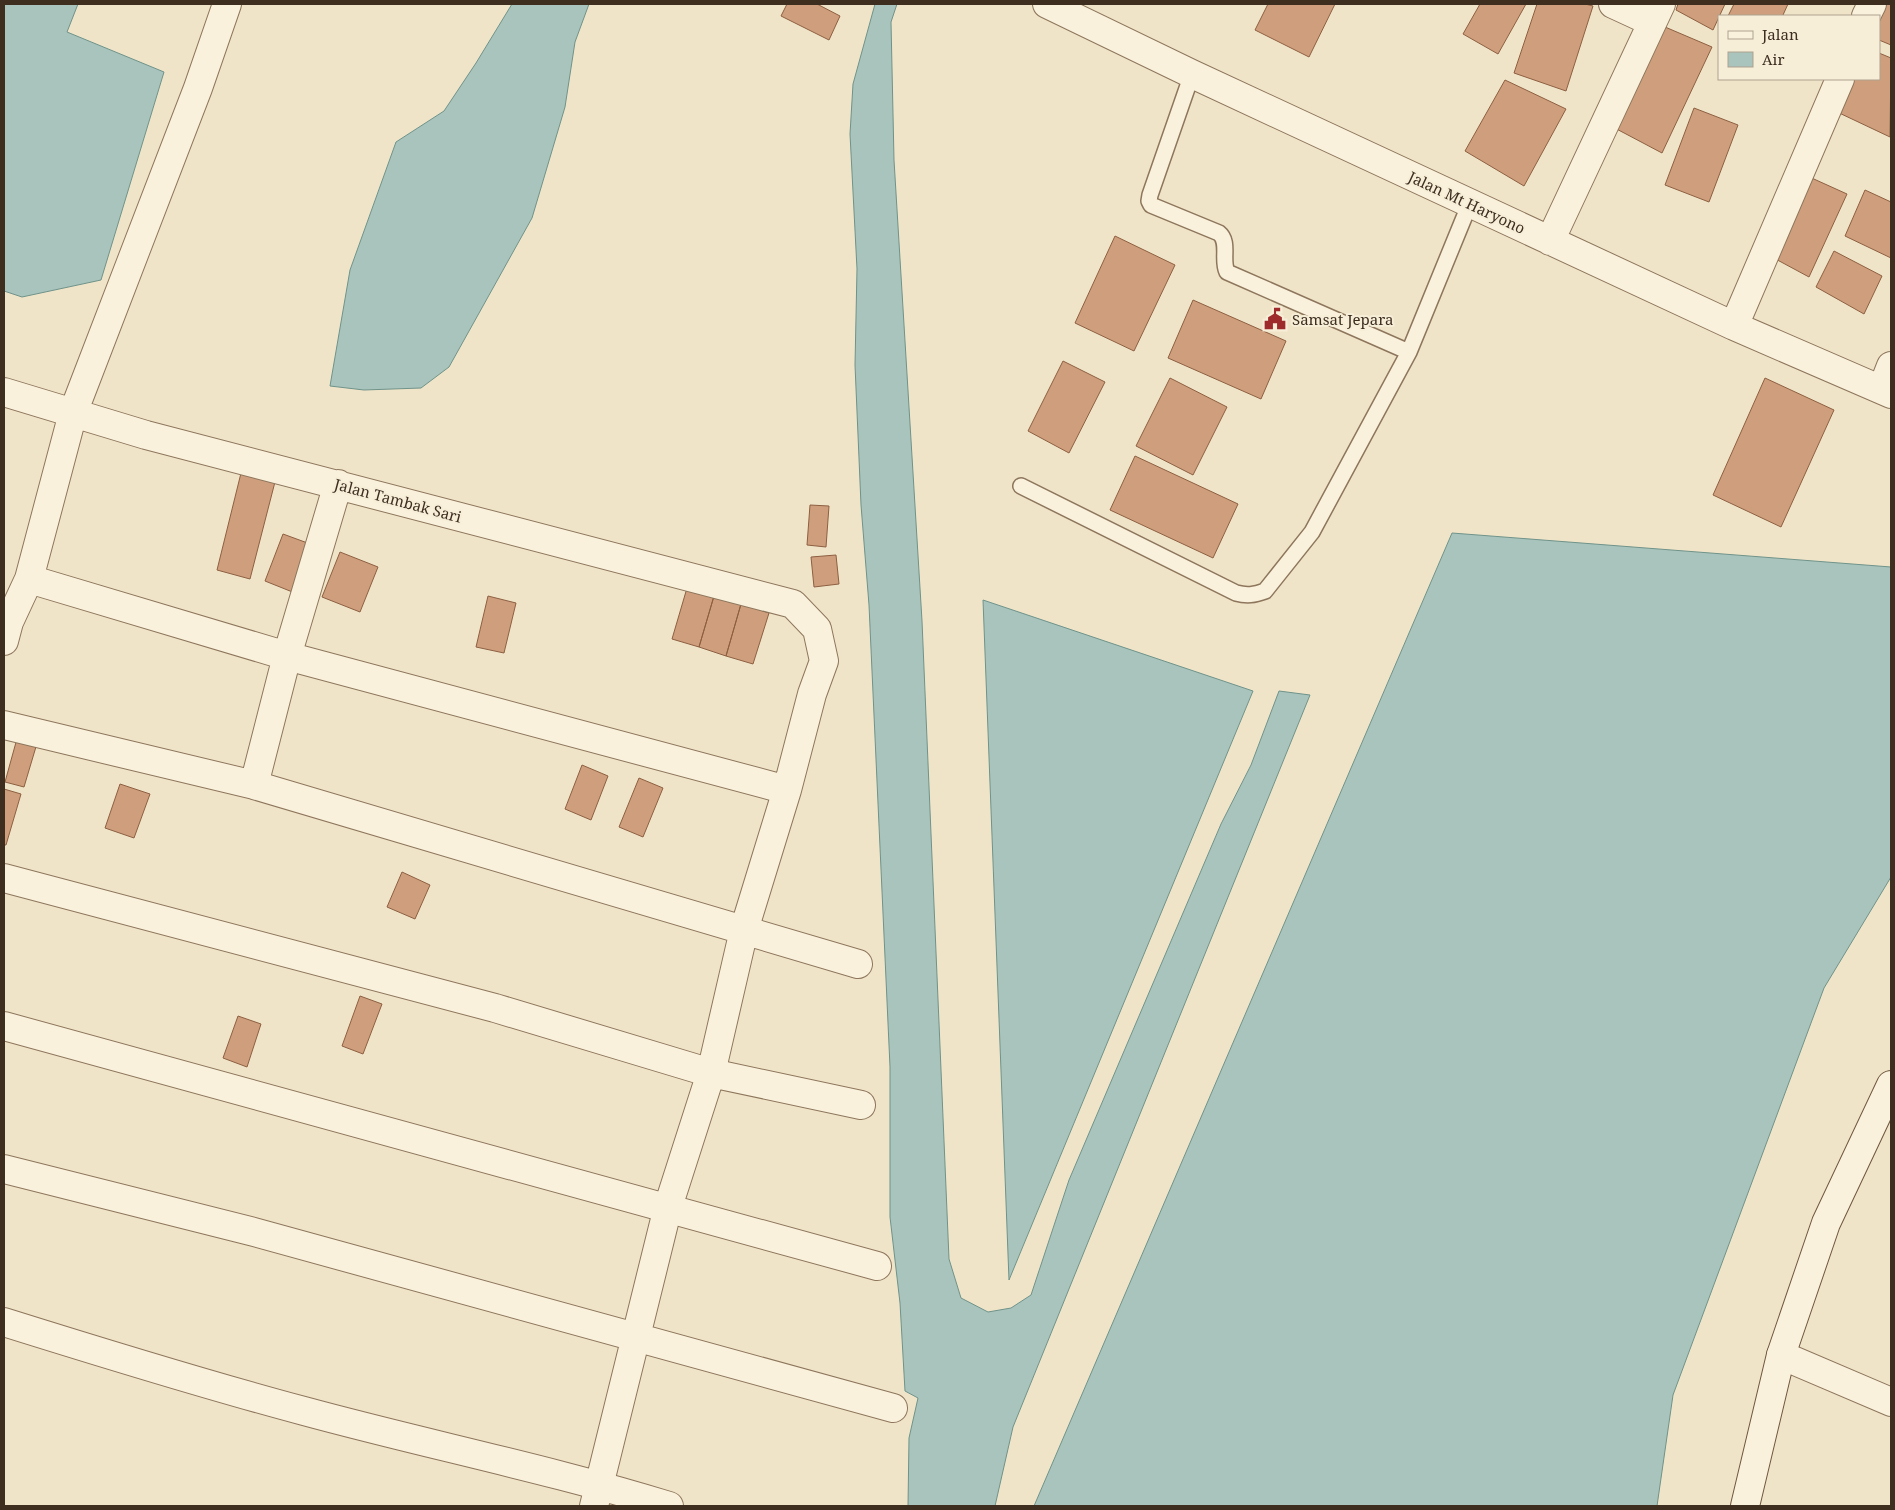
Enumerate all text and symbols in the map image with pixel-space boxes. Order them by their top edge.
legend [1718,15,1880,80]
text: Jalan [1761,24,1799,44]
text: Air [1762,49,1784,69]
street label: Jalan Mt Haryono [1405,166,1529,238]
public building icon: Samsat Jepara [1262,306,1288,332]
place label: Samsat Jepara [1292,309,1393,329]
street label: Jalan Tambak Sari [331,473,464,527]

